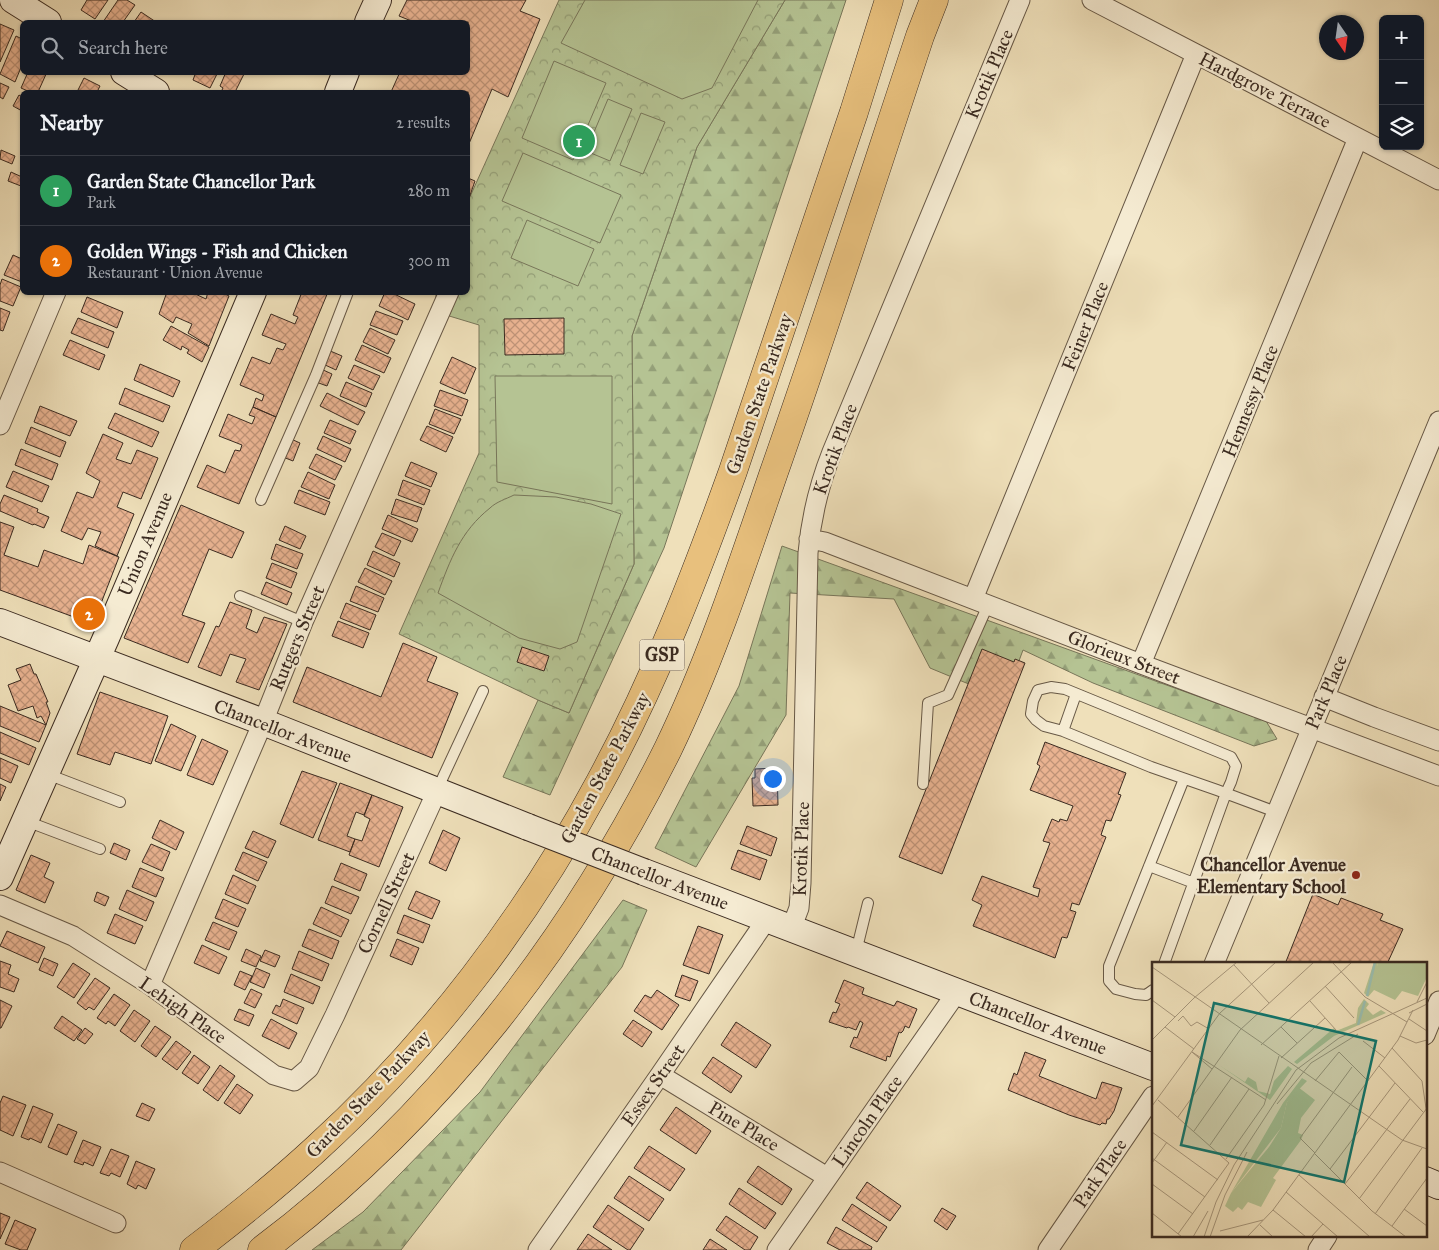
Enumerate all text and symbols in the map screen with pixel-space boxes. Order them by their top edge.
north arrow [1319,15,1364,60]
map controls [1379,15,1424,150]
button: + [1379,15,1424,60]
search box [20,20,470,75]
street label: Krotik Place [960,26,1018,122]
icon: search [38,34,66,62]
text: Search here [78,36,168,59]
street label: Hardgrove Terrace [1195,47,1335,134]
button: − [1379,60,1424,105]
button: layers [1379,105,1424,150]
text: Nearby [40,110,103,136]
text: 2 results [396,113,450,132]
pin: 1 [563,122,595,160]
text: Garden State Chancellor Park [87,170,315,193]
text: 1 [53,181,59,200]
text: 280 m [407,181,450,200]
text: Park [87,193,116,212]
text: Golden Wings - Fish and Chicken [87,240,347,263]
text: 2 [52,251,60,270]
text: 300 m [408,251,450,270]
text: Restaurant · Union Avenue [87,263,263,282]
street label: Feiner Place [1057,278,1113,374]
street label: Garden State Parkway [721,310,798,477]
street label: Hennessy Place [1217,341,1283,461]
street label: Krotik Place [808,400,862,498]
street label: Union Avenue [113,488,177,600]
street label: Rutgers Street [264,582,331,695]
pin: 2 [73,595,105,633]
street label: Glorieux Street [1064,625,1184,689]
road number: GSP [640,640,684,670]
street label: Park Place [1300,651,1352,733]
street label: Garden State Parkway [555,687,655,848]
street label: Chancellor Avenue [211,694,355,768]
your location [760,766,786,792]
street label: Krotik Place [788,801,814,897]
street label: Chancellor Avenue [588,841,732,915]
street label: Cornell Street [352,848,420,957]
place label: Chancellor Avenue Elementary School [1197,853,1347,899]
marker: Chancellor Avenue Elementary School [1350,869,1362,881]
inset map [1152,962,1426,1238]
street label: Lehigh Place [134,972,231,1049]
street label: Chancellor Avenue [966,986,1110,1060]
street label: Garden State Parkway [301,1025,436,1163]
street label: Essex Street [616,1039,690,1131]
street label: Lincoln Place [827,1071,907,1171]
street label: Pine Place [704,1096,784,1156]
street label: Park Place [1069,1134,1132,1212]

